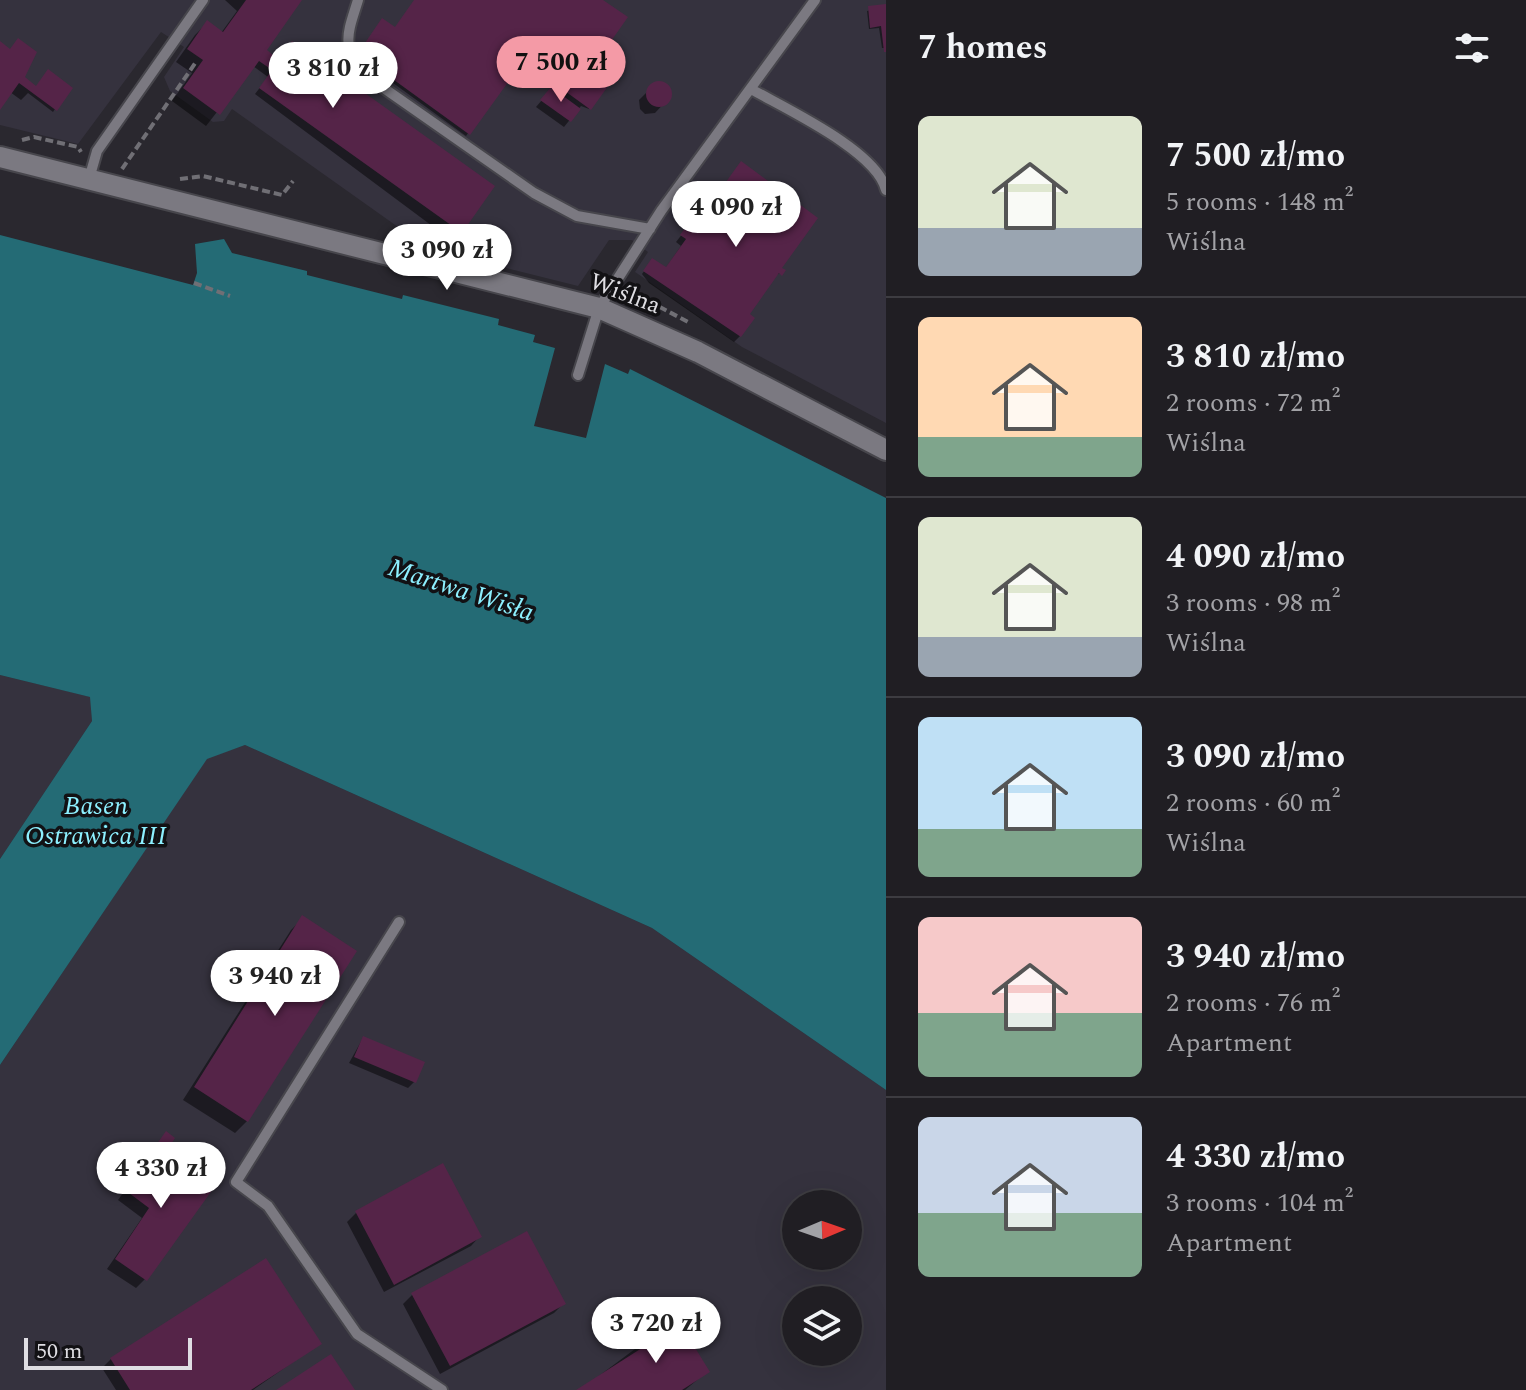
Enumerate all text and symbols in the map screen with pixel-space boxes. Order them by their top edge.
text: 7 homes [918,22,1048,74]
icon: filters [1450,26,1494,70]
pin: 7 500 zł [478,36,644,104]
pin: 3 810 zł [250,42,416,110]
text: 7 500 zł [515,42,607,82]
text: 3 810 zł [287,48,379,88]
text: 7 500 zł/mo [1166,130,1345,182]
icon: home [982,148,1078,244]
pin: 4 090 zł [653,181,819,249]
text: 5 rooms · 148 m² [1166,182,1353,222]
text: 4 090 zł [690,187,782,227]
text: Wiślna [1166,222,1246,262]
pin: 3 090 zł [364,224,530,292]
text: 3 090 zł [401,230,493,270]
street label: Wiślna [584,264,666,324]
text: 3 810 zł/mo [1166,331,1345,383]
icon: home [982,349,1078,445]
text: 2 rooms · 72 m² [1166,383,1340,423]
text: Wiślna [1166,423,1246,463]
text: 4 090 zł/mo [1166,531,1345,583]
water label: Martwa Wisła [383,548,539,632]
icon: home [982,549,1078,645]
text: 3 rooms · 98 m² [1166,583,1340,623]
text: Wiślna [1166,623,1246,663]
text: 3 090 zł/mo [1166,731,1345,783]
icon: home [982,749,1078,845]
text: 2 rooms · 60 m² [1166,783,1340,823]
water label: Basen Ostrawica III [25,786,168,856]
text: Wiślna [1166,823,1246,863]
text: 3 940 zł/mo [1166,931,1345,983]
icon: home [982,949,1078,1045]
pin: 3 940 zł [192,950,358,1018]
text: 3 940 zł [229,956,321,996]
text: 2 rooms · 76 m² [1166,983,1340,1023]
text: Apartment [1166,1023,1292,1063]
text: 4 330 zł/mo [1166,1131,1345,1183]
pin: 4 330 zł [78,1142,244,1210]
text: 4 330 zł [115,1148,207,1188]
icon: home [982,1149,1078,1245]
text: 3 rooms · 104 m² [1166,1183,1353,1223]
north arrow [782,1190,862,1270]
map controls [782,1190,862,1366]
text: Apartment [1166,1223,1292,1263]
button: layers [782,1286,862,1366]
pin: 3 720 zł [573,1297,739,1365]
text: 3 720 zł [610,1303,702,1343]
scale bar [24,1334,192,1370]
text: 50 m [36,1335,82,1368]

